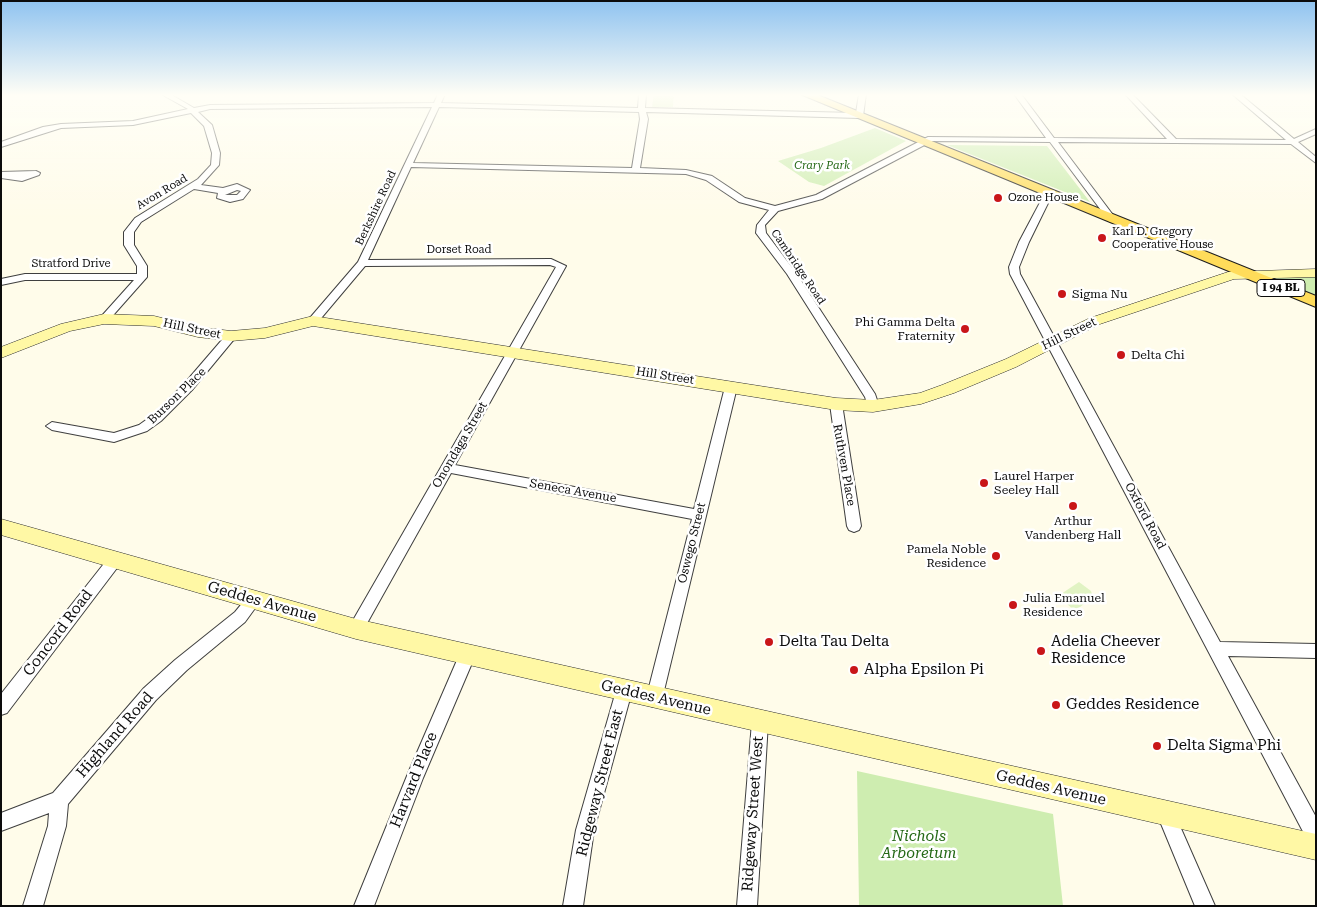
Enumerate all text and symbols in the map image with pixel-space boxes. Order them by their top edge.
park label: Crary Park [794,159,850,173]
street label: Berkshire Road [353,169,399,247]
street label: Avon Road [134,172,190,212]
place label: Ozone House [1008,191,1078,205]
marker: Ozone House [992,192,1004,204]
place label: Karl D. Gregory Cooperative House [1112,225,1213,251]
street label: Cambridge Road [768,227,828,307]
marker: Karl D. Gregory Cooperative House [1096,232,1108,244]
street label: Dorset Road [427,243,491,257]
street label: Stratford Drive [31,257,111,271]
road number: I 94 BL [1257,280,1305,296]
place label: Sigma Nu [1072,287,1128,301]
marker: Sigma Nu [1056,288,1068,300]
place label: Phi Gamma Delta Fraternity [855,315,955,343]
street label: Hill Street [1039,315,1099,353]
street label: Hill Street [162,316,222,342]
marker: Phi Gamma Delta Fraternity [959,323,971,335]
place label: Delta Chi [1131,348,1185,362]
marker: Delta Chi [1115,349,1127,361]
street label: Hill Street [635,364,695,388]
street label: Burson Place [145,365,209,427]
street label: Onondaga Street [429,399,491,491]
street label: Ruthven Place [830,423,858,507]
place label: Laurel Harper Seeley Hall [994,469,1074,497]
street label: Seneca Avenue [528,476,618,506]
marker: Laurel Harper Seeley Hall [978,477,990,489]
street label: Oxford Road [1121,480,1169,552]
marker: Arthur Vandenberg Hall [1067,500,1079,512]
street label: Oswego Street [675,501,709,585]
place label: Arthur Vandenberg Hall [1025,514,1121,542]
place label: Pamela Noble Residence [907,542,986,570]
marker: Pamela Noble Residence [990,550,1002,562]
street label: Geddes Avenue [205,578,319,626]
street label: Concord Road [20,586,96,680]
place label: Julia Emanuel Residence [1023,591,1105,619]
marker: Julia Emanuel Residence [1007,599,1019,611]
place label: Delta Tau Delta [779,633,889,651]
place label: Adelia Cheever Residence [1051,633,1160,668]
marker: Delta Tau Delta [763,636,775,648]
marker: Adelia Cheever Residence [1035,645,1047,657]
place label: Alpha Epsilon Pi [864,661,984,679]
marker: Alpha Epsilon Pi [848,664,860,676]
street label: Geddes Avenue [599,677,713,719]
street label: Highland Road [73,688,157,782]
place label: Geddes Residence [1066,696,1199,714]
marker: Geddes Residence [1050,699,1062,711]
street label: Ridgeway Street East [573,708,627,858]
street label: Harvard Place [387,730,441,830]
street label: Ridgeway Street West [739,736,767,892]
place label: Delta Sigma Phi [1167,737,1281,755]
marker: Delta Sigma Phi [1151,740,1163,752]
street label: Geddes Avenue [994,767,1108,809]
park label: Nichols Arboretum [882,828,956,863]

